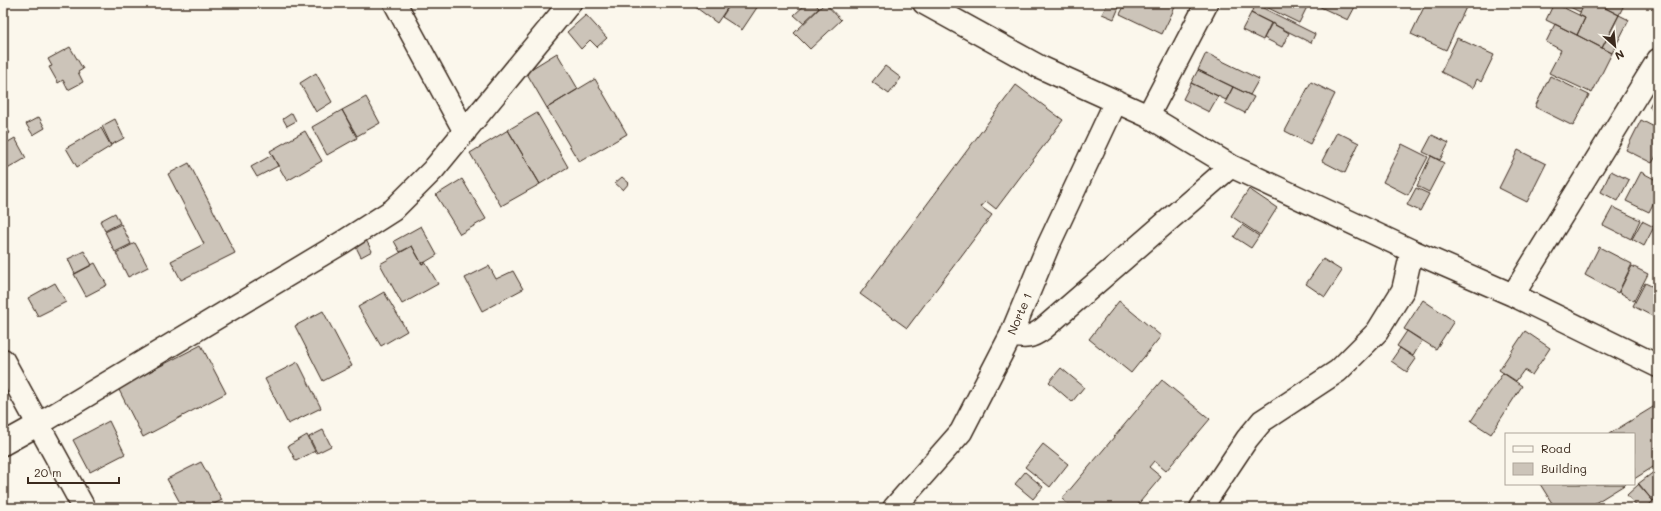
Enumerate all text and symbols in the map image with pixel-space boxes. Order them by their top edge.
north arrow [1595,26,1635,66]
text: N [1613,47,1627,64]
street label: Norte 1 [1003,290,1035,337]
legend [1505,433,1635,485]
text: Road [1541,440,1571,456]
scale bar [28,459,119,485]
text: Building [1541,460,1587,476]
text: 20 m [34,464,62,480]

